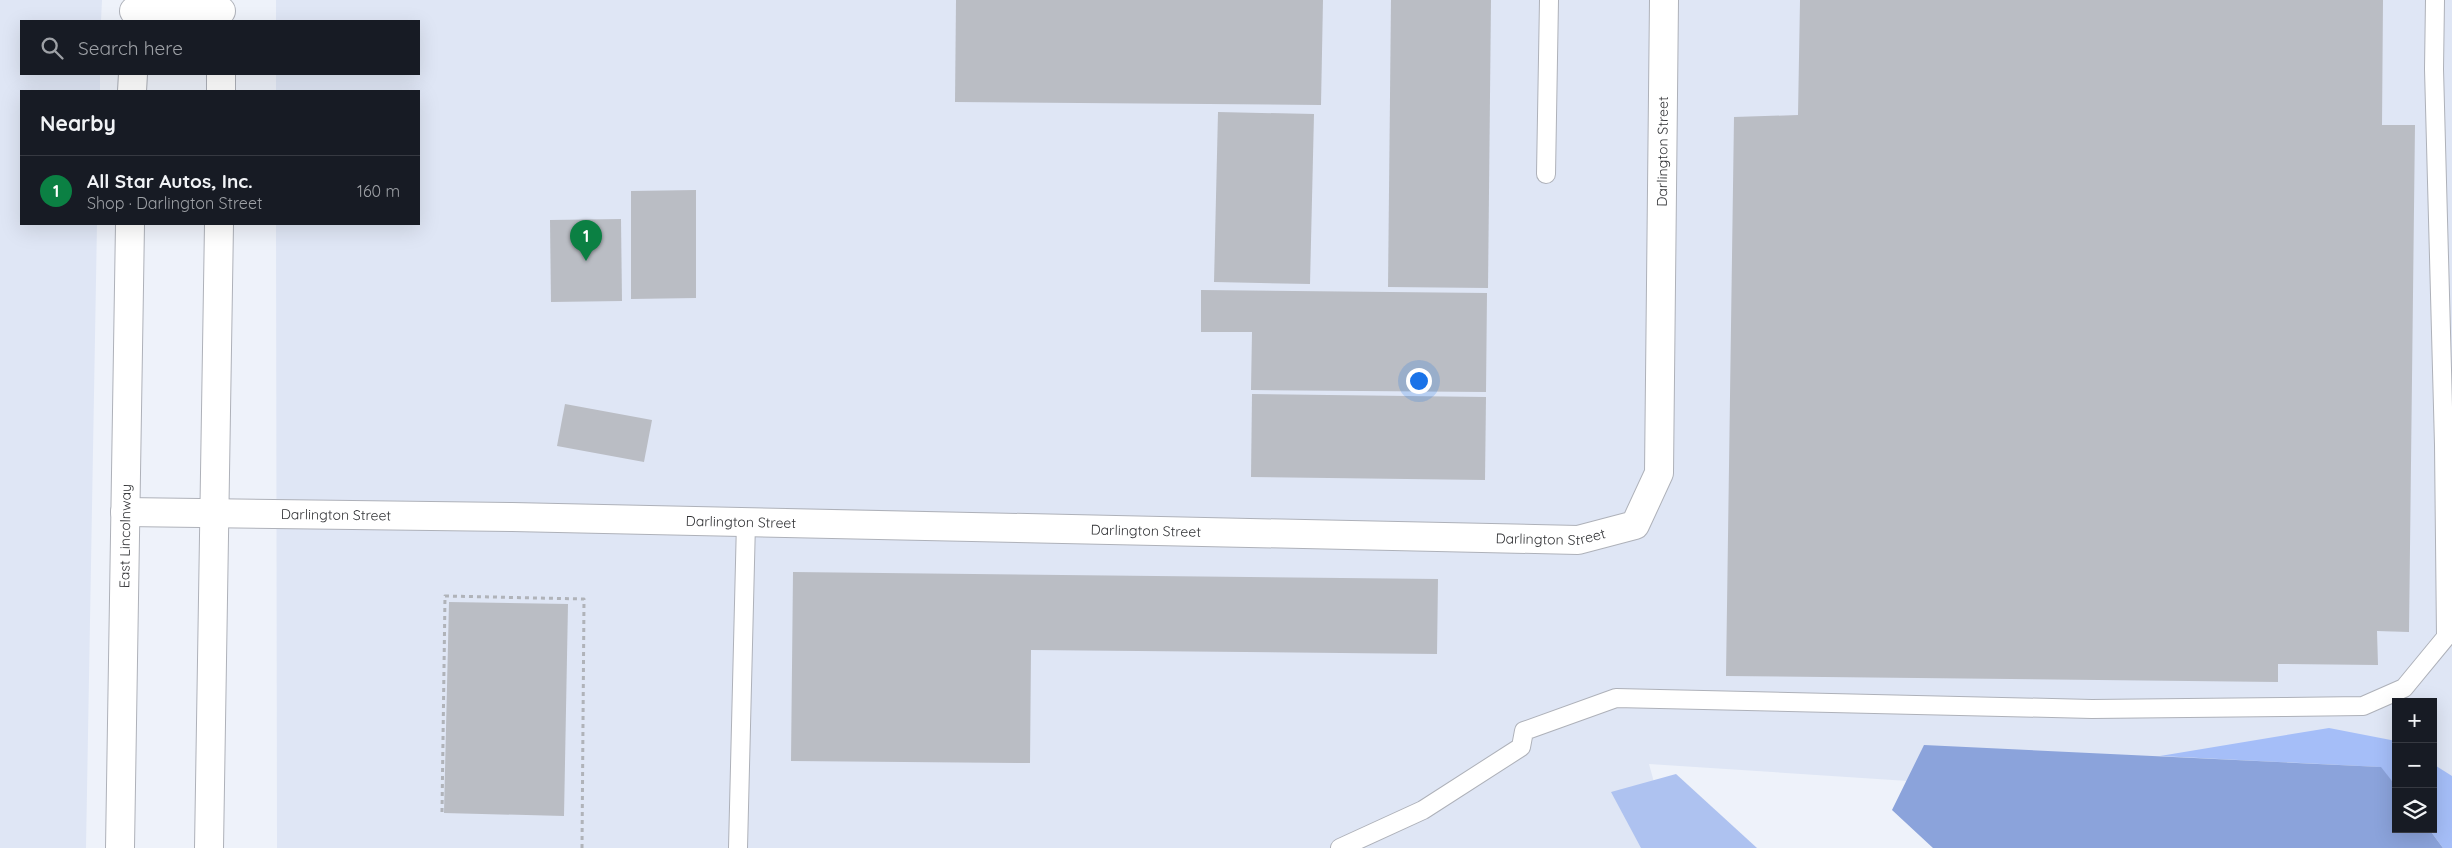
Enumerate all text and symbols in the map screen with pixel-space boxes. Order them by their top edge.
search box [20,20,420,75]
icon: search [38,34,66,62]
text: Search here [78,36,183,60]
street label: Darlington Street [1653,96,1672,207]
text: Nearby [40,110,116,136]
text: All Star Autos, Inc. [87,169,253,193]
text: 1 [53,181,59,201]
text: 160 m [357,181,400,201]
text: Shop · Darlington Street [87,193,262,213]
pin: 1 [570,220,602,261]
your location [1406,368,1432,394]
street label: East Lincolnway [115,484,135,588]
street label: Darlington Street [281,505,392,524]
street label: Darlington Street [686,512,797,532]
street label: Darlington Street [1090,520,1201,541]
street label: Darlington Street [1495,524,1608,549]
map controls [2392,698,2437,833]
button: + [2392,698,2437,743]
button: − [2392,743,2437,788]
button: layers [2392,788,2437,833]

